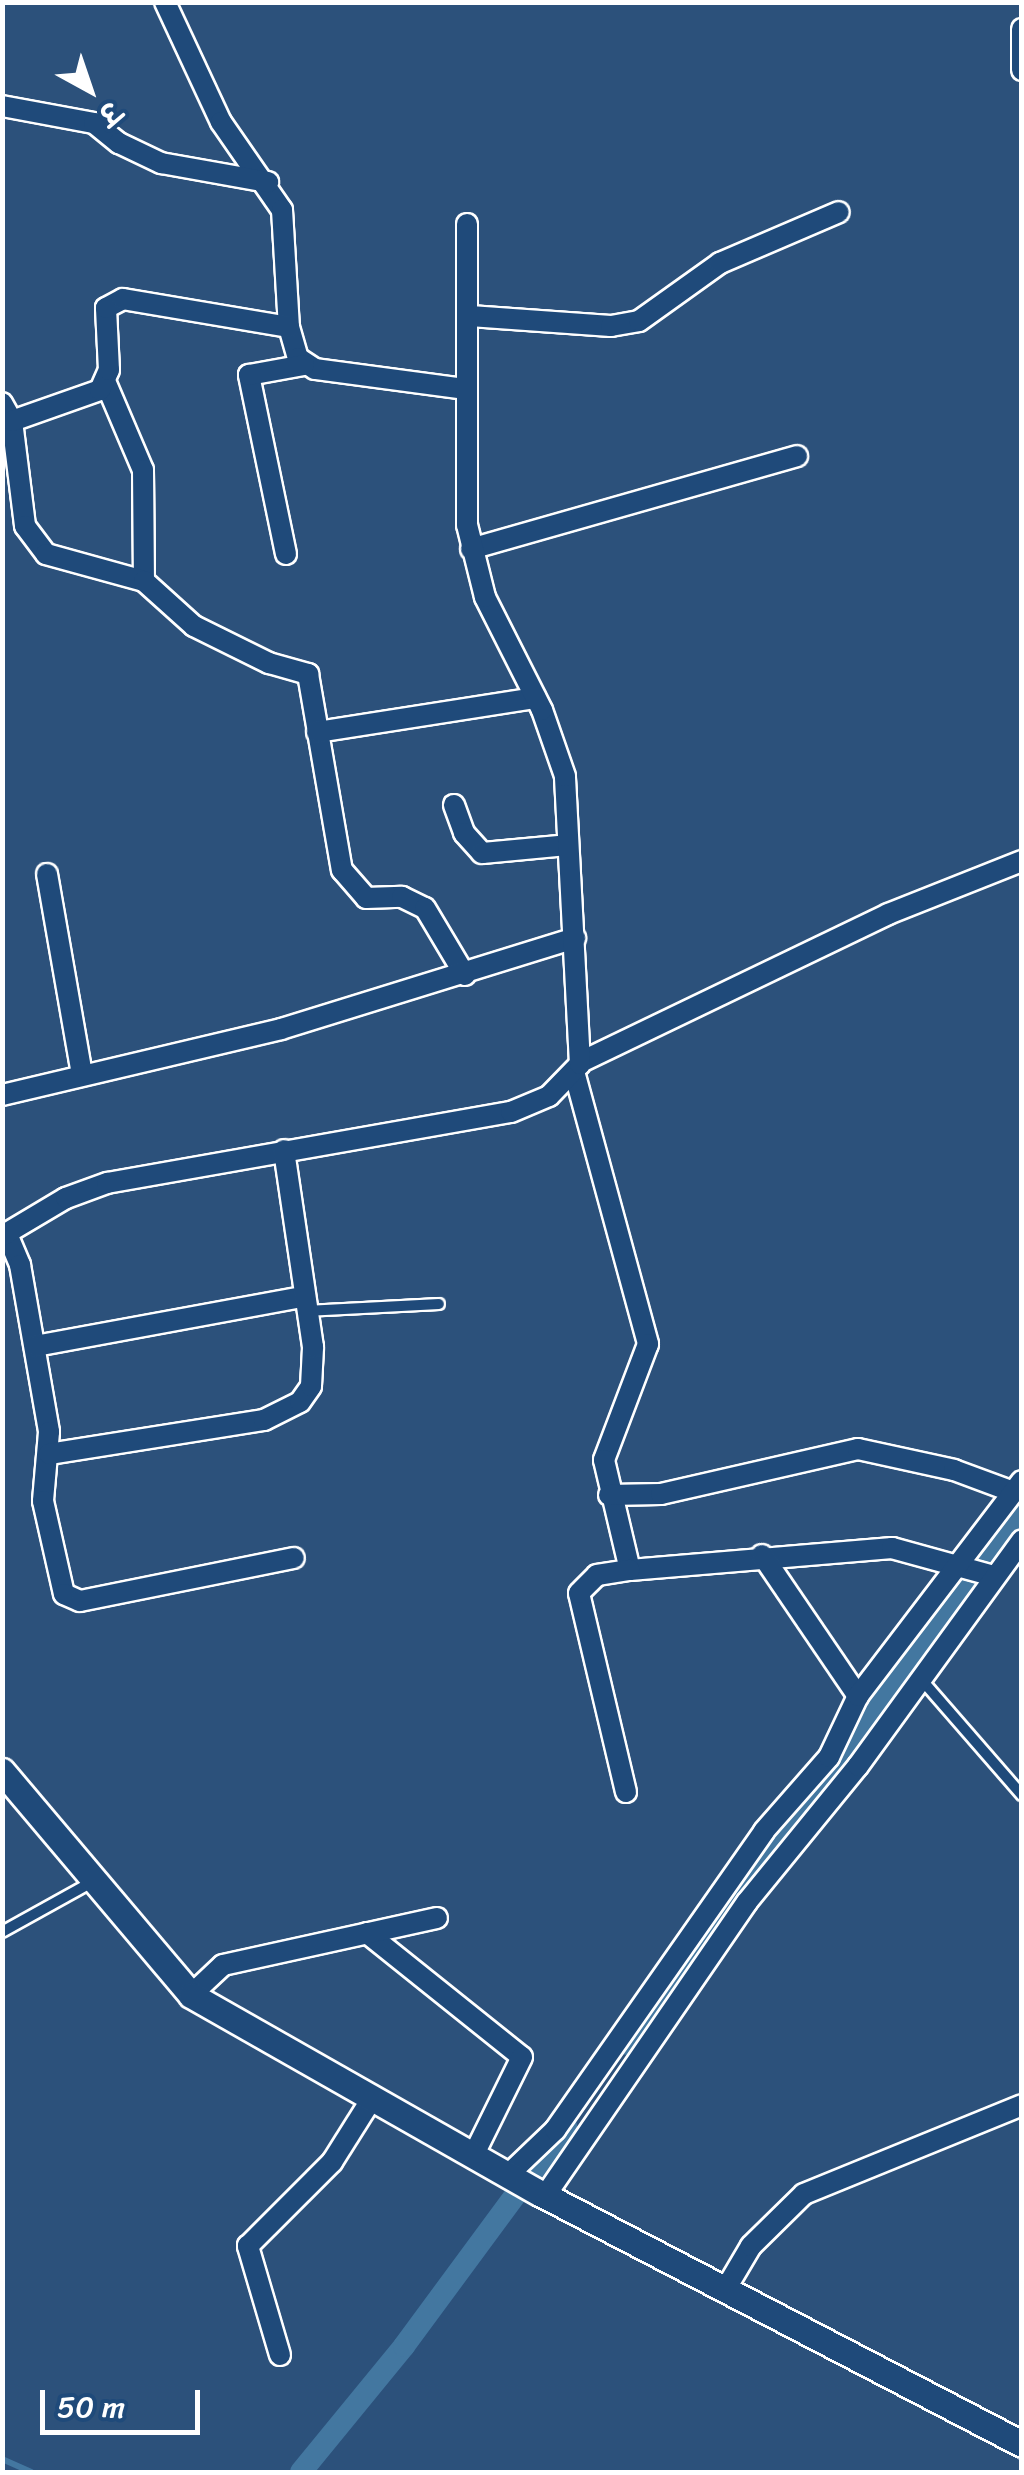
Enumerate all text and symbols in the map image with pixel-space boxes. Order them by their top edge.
north arrow [40,40,140,140]
text: उ [87,89,132,138]
scale bar [45,2370,205,2432]
text: 50 m [57,2380,125,2434]

